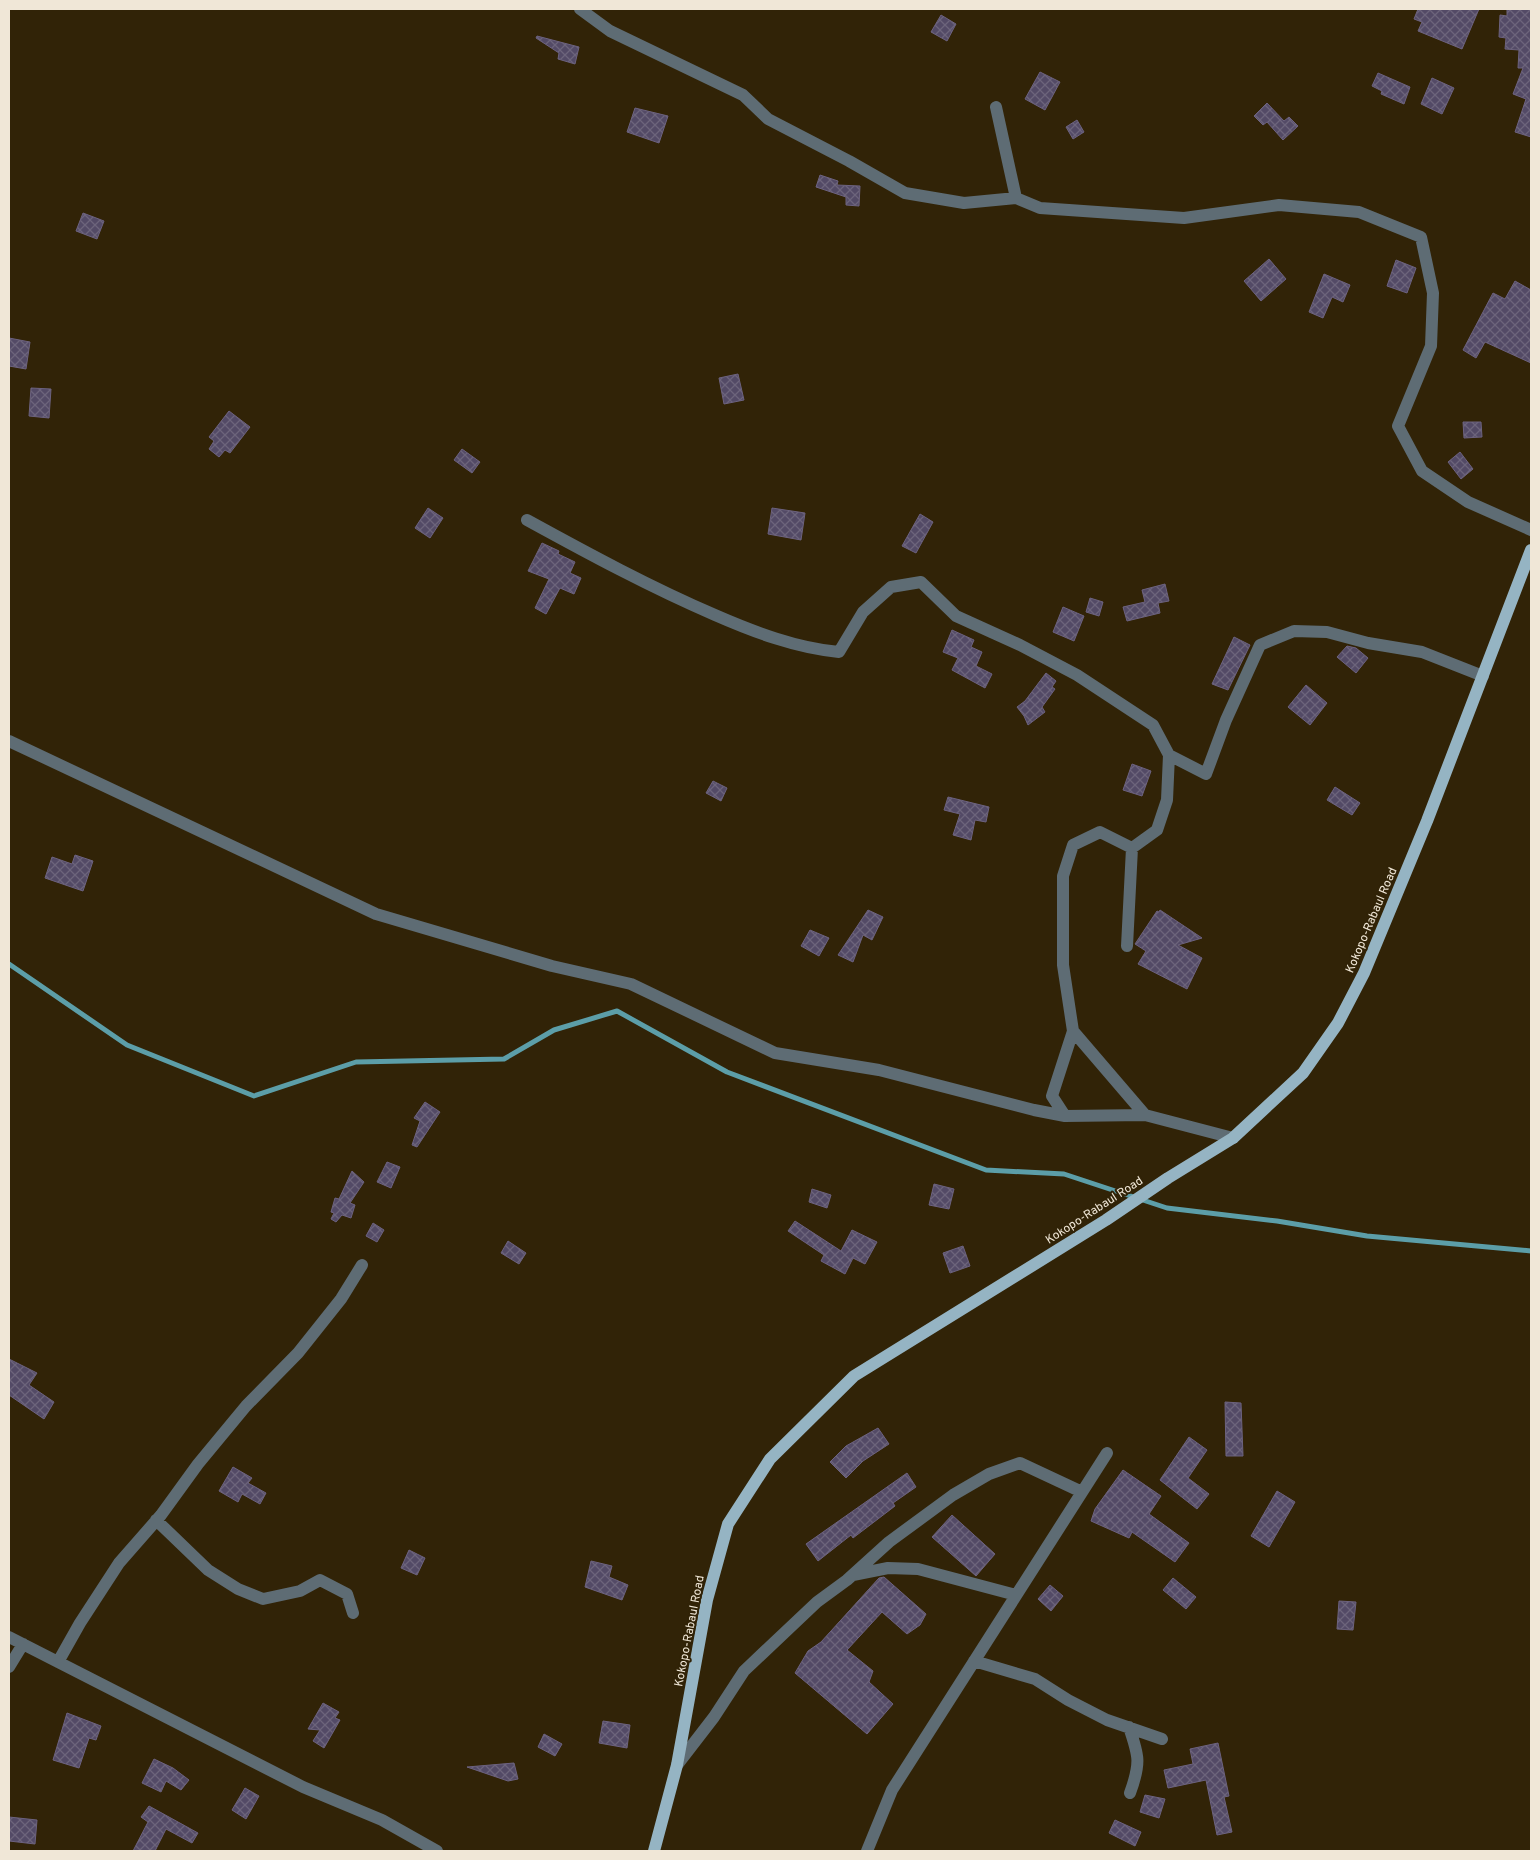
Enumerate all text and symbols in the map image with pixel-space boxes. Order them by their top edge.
street label: Kokopo-Rabaul Road [1342,865,1401,976]
street label: Kokopo-Rabaul Road [1043,1173,1146,1248]
street label: Kokopo-Rabaul Road [671,1574,709,1688]

